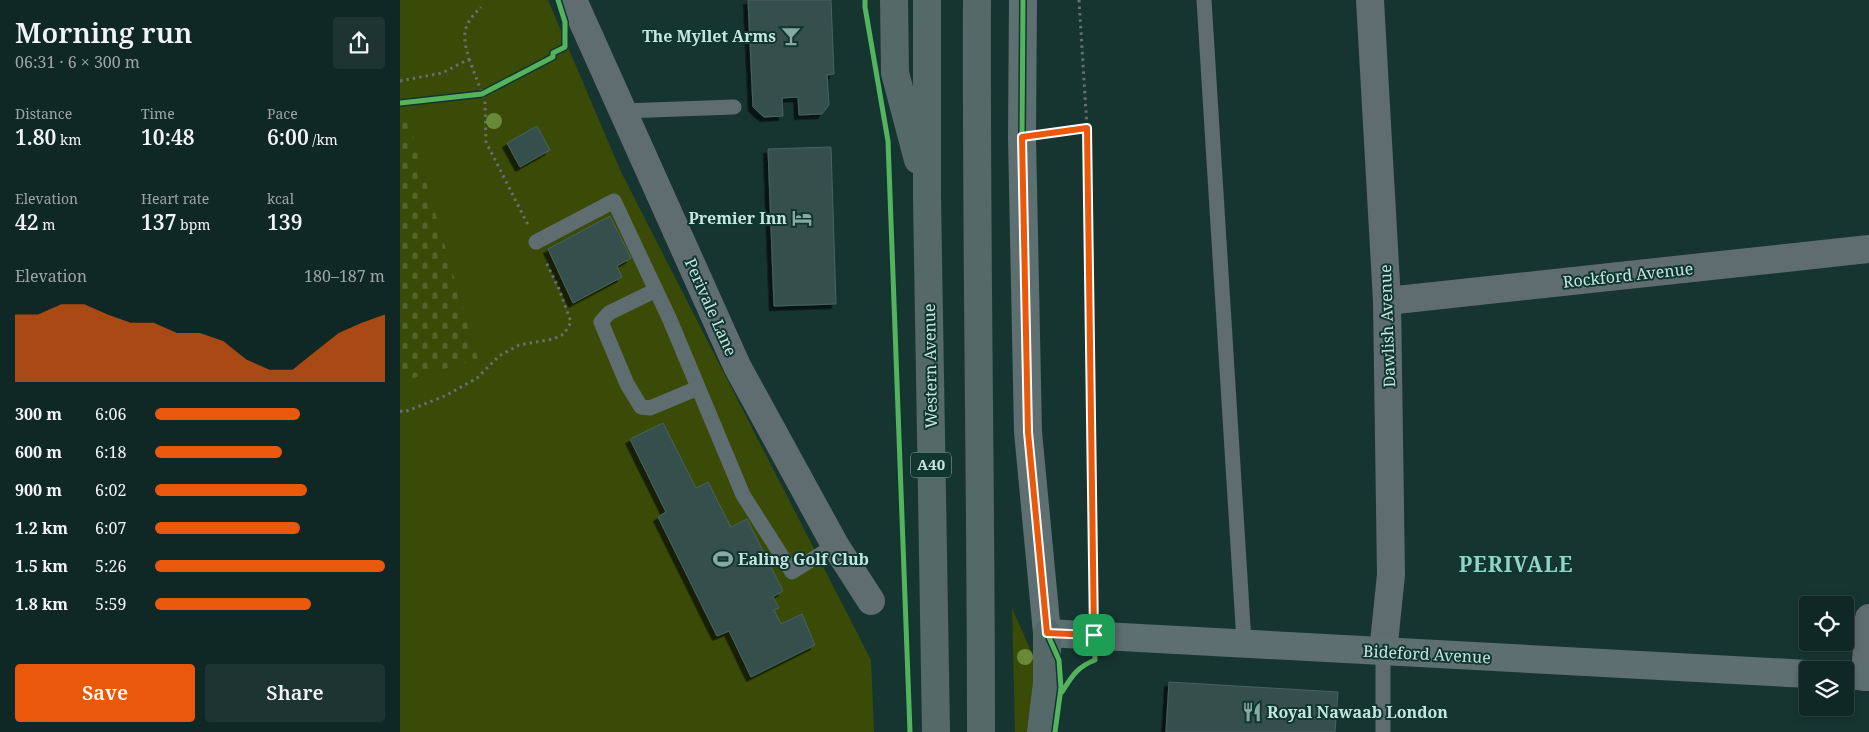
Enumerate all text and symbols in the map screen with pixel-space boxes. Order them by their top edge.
text: Morning run [15,13,192,51]
button: share [333,17,385,69]
place label: The Myllet Arms [642,25,776,47]
bar icon: The Myllet Arms [780,25,802,47]
text: 06:31 · 6 × 300 m [15,51,140,73]
text: Distance [15,104,72,123]
text: Time [141,104,175,123]
text: Pace [267,104,298,123]
text: 1.80 [15,123,56,151]
text: 10:48 [141,123,195,151]
text: 6:00 [267,123,309,151]
text: km [56,130,81,149]
text: /km [309,130,338,149]
text: Elevation [15,189,78,208]
text: Heart rate [141,189,209,208]
text: kcal [267,189,294,208]
place label: Premier Inn [688,207,787,229]
hotel icon: Premier Inn [791,207,813,229]
text: 42 [15,208,39,236]
text: 137 [141,208,176,236]
text: 139 [267,208,302,236]
text: m [39,215,56,234]
text: bpm [176,215,211,234]
street label: Perivale Lane [680,255,742,359]
street label: Rockford Avenue [1562,257,1694,293]
street label: Dawlish Avenue [1374,264,1400,388]
text: Elevation [15,265,87,287]
text: 180–187 m [304,265,385,287]
street label: Western Avenue [918,303,942,429]
text: 300 m [15,403,62,425]
text: 6:06 [95,403,126,425]
text: 600 m [15,441,62,463]
text: 6:18 [95,441,126,463]
road number: A40 [911,452,951,478]
text: 900 m [15,479,62,501]
text: 6:02 [95,479,126,501]
text: 1.2 km [15,517,68,539]
text: 6:07 [95,517,126,539]
sports icon: Ealing Golf Club [712,548,734,570]
place label: Ealing Golf Club [738,548,869,570]
district label: PERIVALE [1459,550,1573,578]
text: 1.5 km [15,555,68,577]
text: 5:26 [95,555,126,577]
text: 1.8 km [15,593,68,615]
text: 5:59 [95,593,126,615]
map controls [1799,596,1854,716]
button: locate [1799,596,1854,651]
pin [1073,614,1115,656]
icon: arrive [1080,621,1108,649]
street label: Bideford Avenue [1363,640,1491,668]
button: layers [1799,661,1854,716]
button: Save [15,664,195,722]
button: Share [205,664,385,722]
restaurant icon: Royal Nawaab London [1241,701,1263,723]
place label: Royal Nawaab London [1267,701,1448,723]

